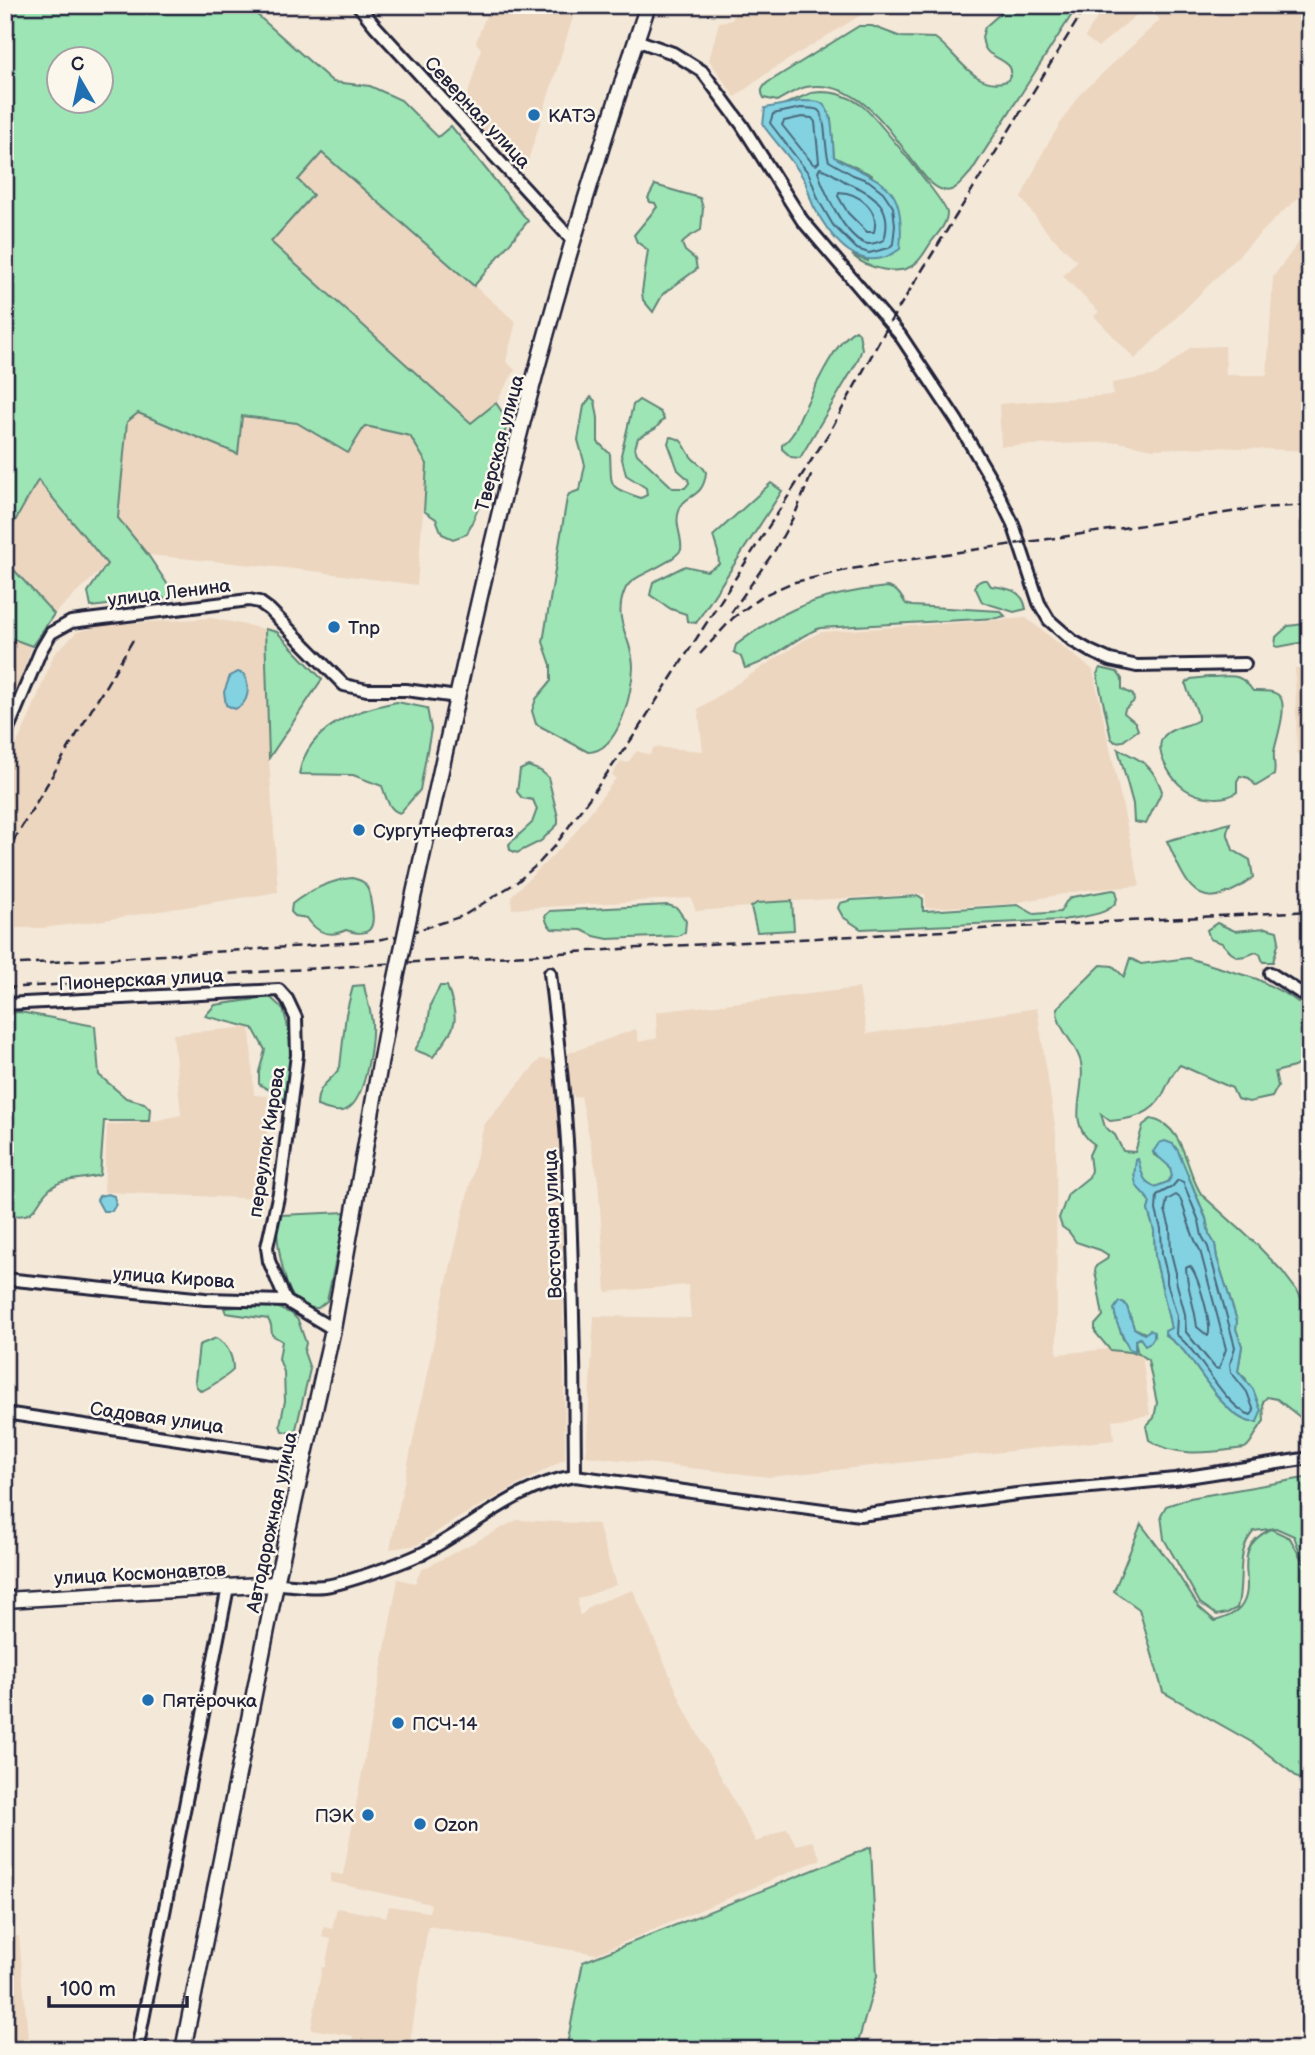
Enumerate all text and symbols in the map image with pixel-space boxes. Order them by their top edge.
north arrow [46,46,116,116]
text: С [69,52,86,77]
street label: Северная улица [419,52,535,174]
place label: КАТЭ [548,105,596,128]
marker: КАТЭ [526,107,542,123]
street label: Тверская улица [471,372,530,514]
street label: улица Ленина [106,575,232,612]
place label: Tnp [348,617,380,640]
marker: Tnp [326,619,342,635]
place label: Сургутнефтегаз [373,820,514,843]
marker: Сургутнефтегаз [351,822,367,838]
street label: Пионерская улица [58,965,224,996]
street label: переулок Кирова [244,1065,291,1219]
street label: Восточная улица [539,1149,568,1299]
street label: улица Кирова [112,1263,236,1294]
street label: Садовая улица [88,1398,225,1439]
street label: Автодорожная улица [242,1430,303,1616]
street label: улица Космонавтов [54,1559,227,1590]
place label: Пятёрочка [162,1690,257,1713]
marker: Пятёрочка [140,1692,156,1708]
place label: ПСЧ-14 [412,1713,478,1736]
marker: ПСЧ-14 [390,1715,406,1731]
place label: ПЭК [315,1805,355,1828]
marker: ПЭК [360,1807,376,1823]
place label: Ozon [434,1814,479,1837]
marker: Ozon [412,1816,428,1832]
scale bar [49,1964,187,2008]
text: 100 m [60,1977,116,2002]

